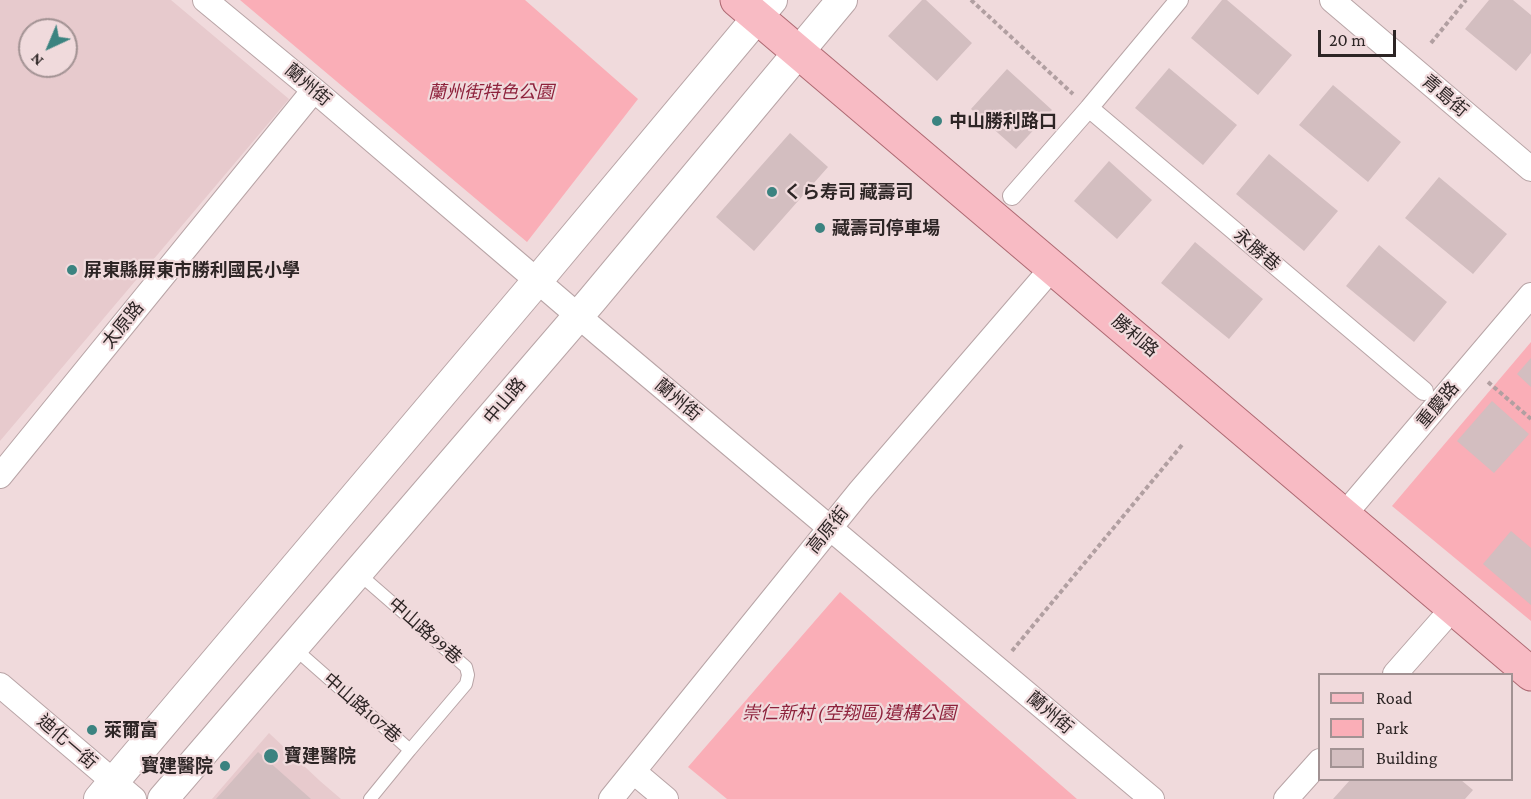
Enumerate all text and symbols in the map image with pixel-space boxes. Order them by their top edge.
north arrow [18,18,78,78]
scale bar [1321,18,1399,56]
text: 20 m [1329,30,1366,50]
text: N [27,50,46,70]
street label: 蘭州街 [280,59,336,111]
street label: 青島街 [1417,70,1473,122]
park label: 蘭州街特色公園 [428,81,554,103]
place label: 中山勝利路口 [949,110,1057,132]
marker: 中山勝利路口 [930,114,944,128]
place label: くら寿司 藏壽司 [784,181,913,203]
marker: くら寿司 藏壽司 [765,185,779,199]
place label: 藏壽司停車場 [832,217,940,239]
marker: 藏壽司停車場 [813,221,827,235]
street label: 永勝巷 [1229,224,1285,276]
place label: 屏東縣屏東市勝利國民小學 [84,259,300,281]
marker: 屏東縣屏東市勝利國民小學 [65,263,79,277]
street label: 太原路 [98,297,148,353]
street label: 勝利路 [1107,310,1163,362]
street label: 中山路 [479,373,531,429]
street label: 蘭州街 [650,374,706,426]
street label: 重慶路 [1412,377,1464,433]
street label: 高原街 [803,502,853,558]
street label: 中山路99巷 [384,593,466,669]
street label: 中山路107巷 [319,668,405,748]
legend [1318,673,1513,781]
street label: 蘭州街 [1022,687,1078,739]
text: Road [1376,688,1413,708]
park label: 崇仁新村 (空翔區)遺構公園 [742,702,956,724]
street label: 迪化一街 [33,710,101,774]
text: Park [1376,718,1408,738]
place label: 萊爾富 [104,719,158,741]
marker: 萊爾富 [85,723,99,737]
place label: 寶建醫院 [284,745,356,767]
marker: 寶建醫院 [262,747,280,765]
text: Building [1376,748,1437,768]
place label: 寳建醫院 [141,755,213,777]
marker: 寳建醫院 [218,759,232,773]

